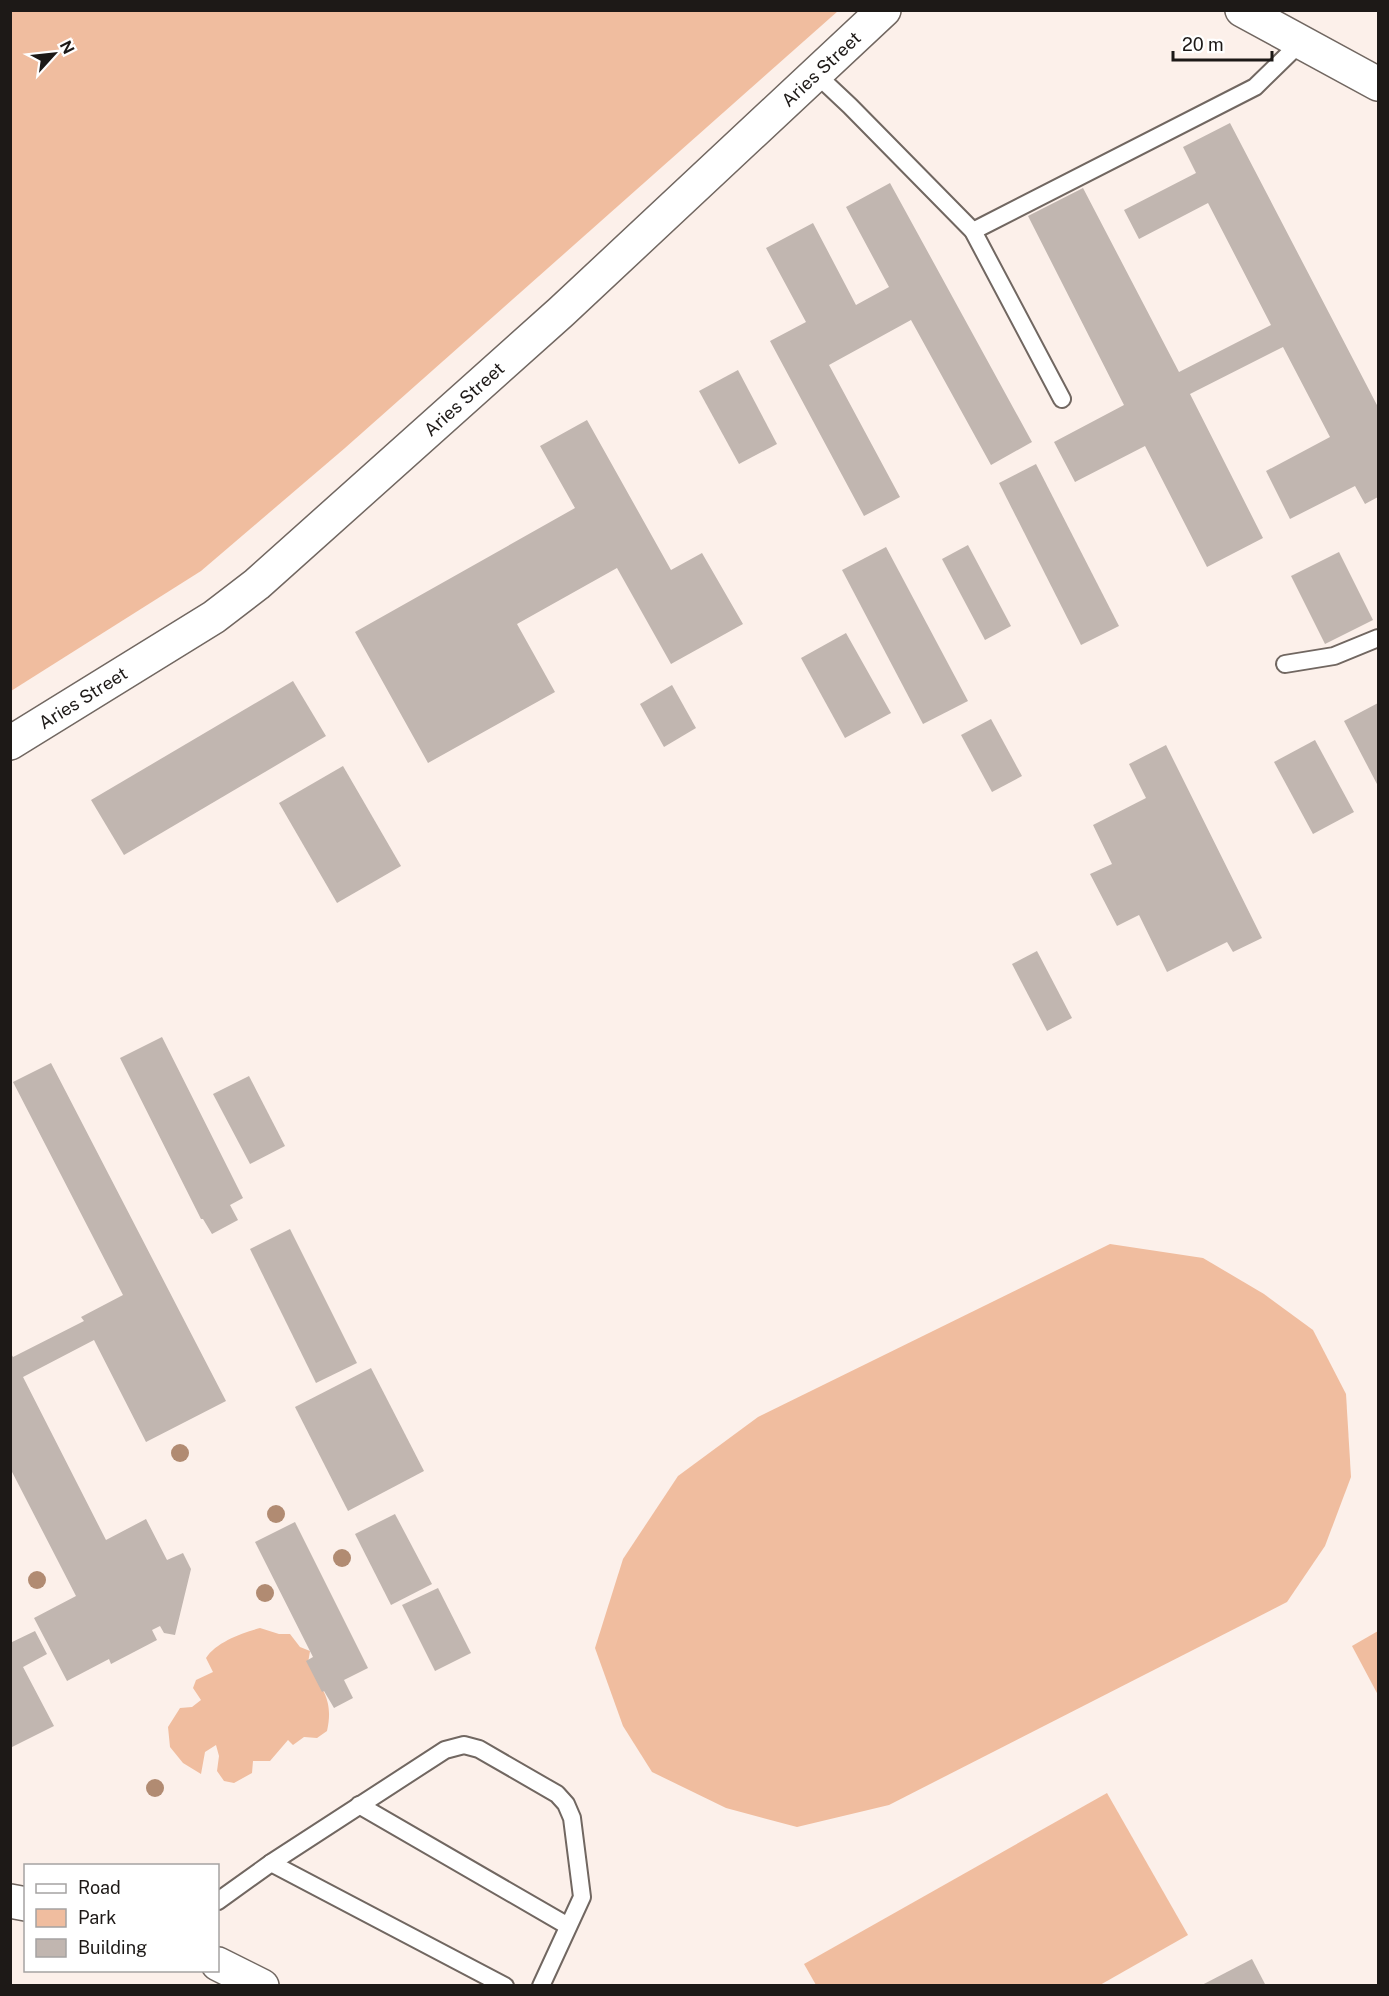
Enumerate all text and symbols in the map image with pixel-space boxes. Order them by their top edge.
north arrow [24,24,84,84]
scale bar [1173,24,1272,62]
street label: Aries Street [777,27,865,111]
text: 20 m [1182,34,1224,55]
text: N [56,38,78,57]
street label: Aries Street [420,358,508,440]
street label: Aries Street [35,662,131,734]
legend [24,1864,219,1972]
text: Road [78,1877,121,1898]
text: Park [78,1907,116,1928]
text: Building [78,1937,147,1958]

